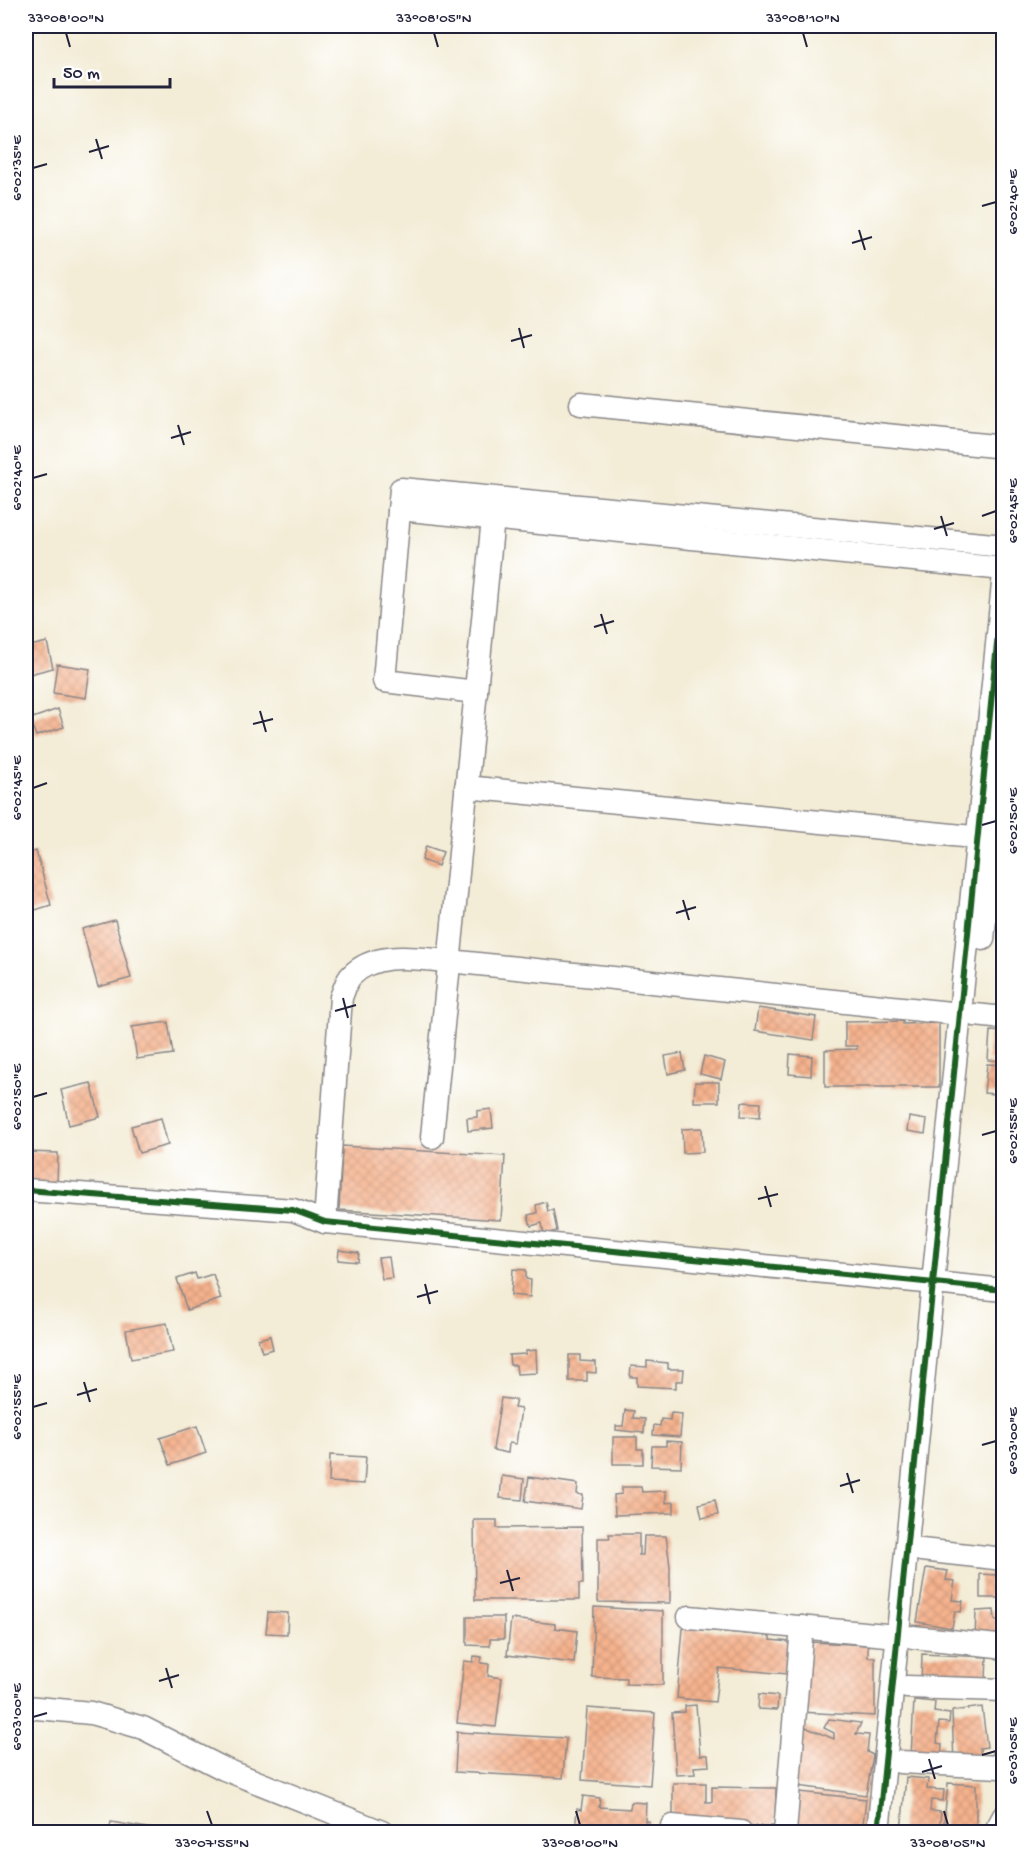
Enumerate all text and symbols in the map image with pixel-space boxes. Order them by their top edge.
text: 33°08'00"N [27,10,104,28]
text: 33°08'05"N [395,10,472,28]
text: 33°08'10"N [765,10,840,28]
scale bar [54,51,170,89]
text: 50 m [63,64,100,85]
text: 6°02'35"E [9,135,27,201]
text: 6°02'40"E [1005,169,1023,235]
text: 6°02'40"E [9,445,27,511]
text: 6°02'45"E [1005,478,1023,543]
text: 6°02'45"E [9,755,27,820]
text: 6°02'50"E [1005,787,1023,854]
text: 6°02'50"E [9,1063,27,1130]
text: 6°02'55"E [1005,1098,1023,1164]
text: 6°02'55"E [9,1374,27,1440]
text: 6°03'00"E [1005,1407,1023,1475]
text: 6°03'00"E [9,1683,27,1751]
text: 6°03'05"E [1005,1717,1023,1784]
text: 33°07'55"N [174,1835,249,1853]
text: 33°08'00"N [541,1835,618,1853]
text: 33°08'05"N [909,1835,986,1853]

